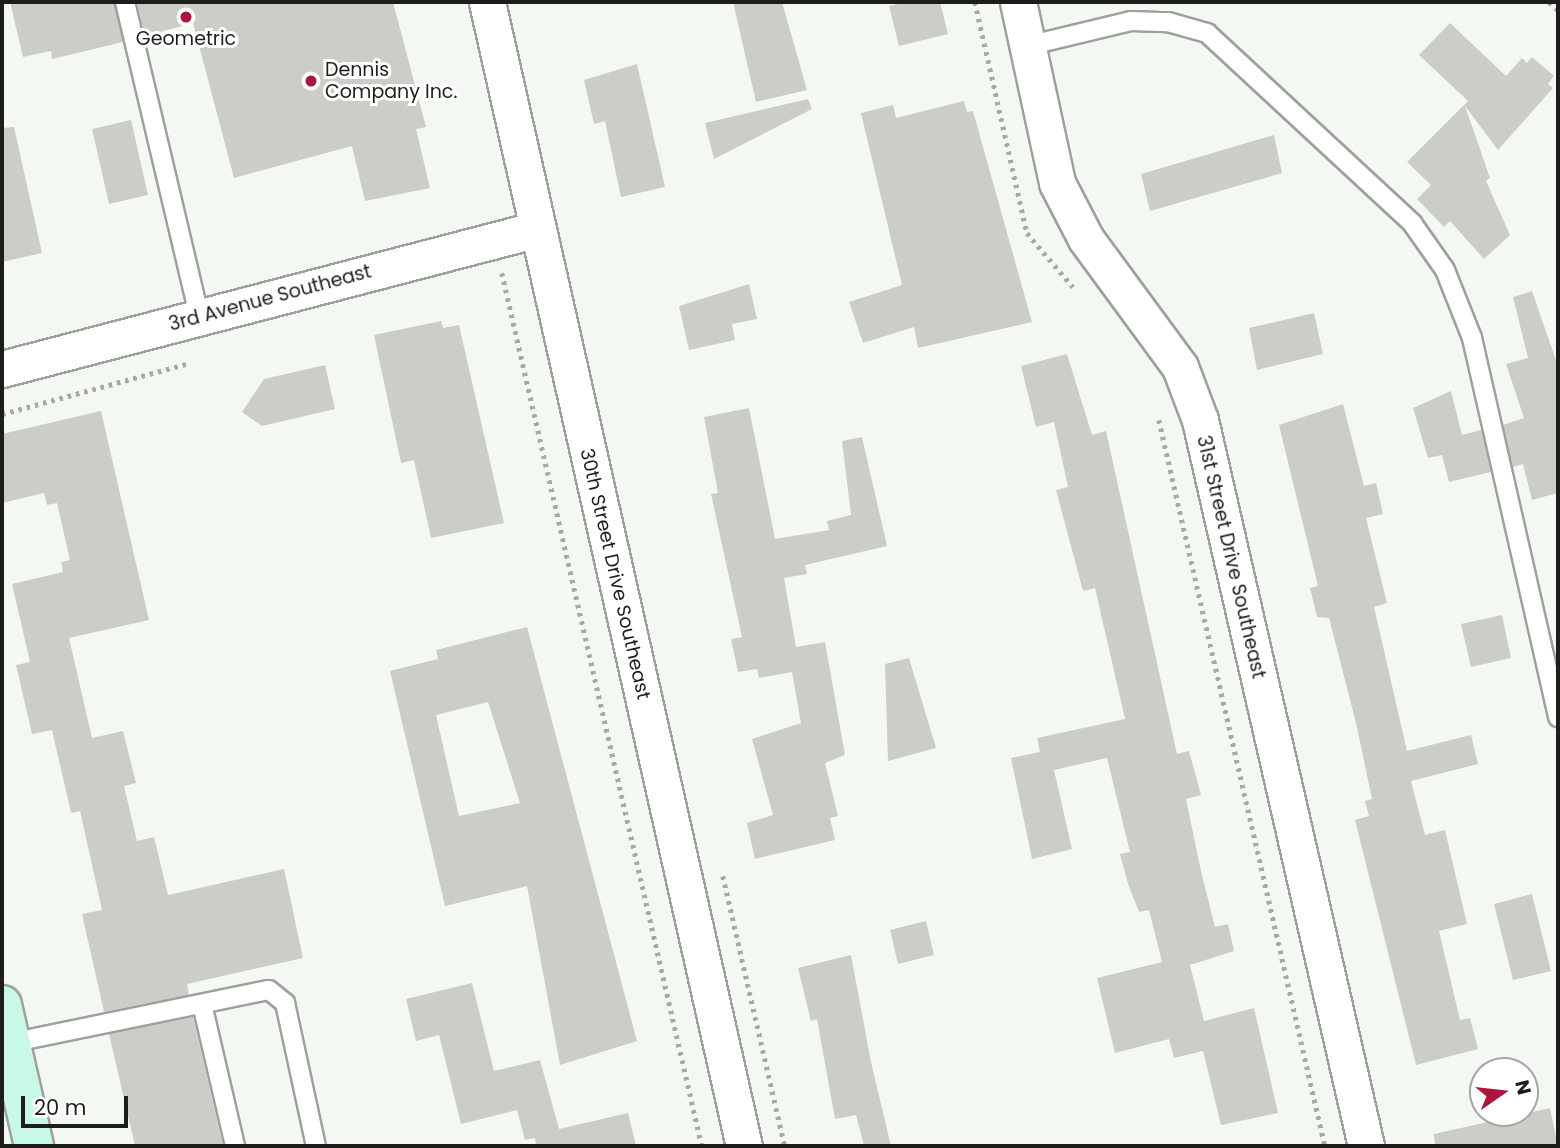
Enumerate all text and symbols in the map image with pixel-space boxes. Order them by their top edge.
marker: Geometric [178,9,194,25]
place label: Geometric [136,28,236,50]
place label: Dennis Company Inc. [325,59,457,103]
marker: Dennis Company Inc. [303,73,319,89]
street label: 3rd Avenue Southeast [166,260,374,336]
street label: 31st Street Drive Southeast [1192,433,1270,681]
street label: 30th Street Drive Southeast [575,446,655,702]
north arrow [1469,1057,1539,1127]
text: N [1508,1077,1538,1097]
scale bar [24,1082,131,1126]
text: 20 m [34,1093,87,1122]

